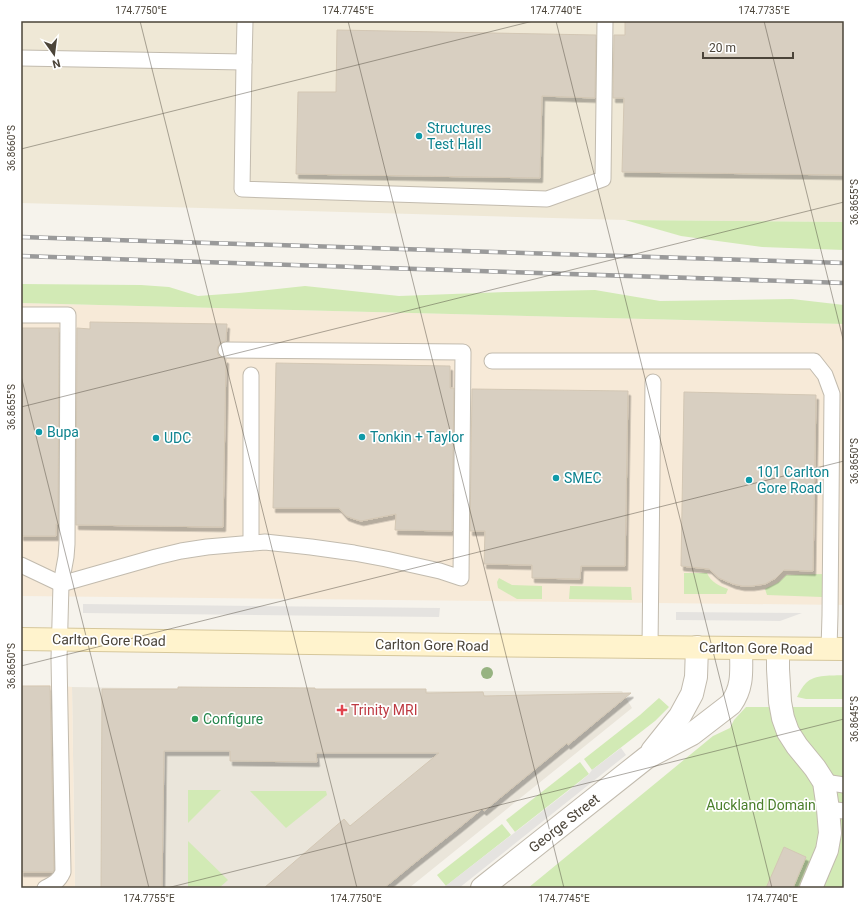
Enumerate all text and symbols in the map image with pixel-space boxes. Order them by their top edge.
text: 174.7750°E [115,5,167,16]
text: 174.7745°E [322,5,374,16]
text: 174.7740°E [530,5,582,16]
text: 174.7735°E [738,5,790,16]
north arrow [34,34,74,74]
scale bar [703,34,793,60]
text: 20 m [709,41,736,55]
text: N [51,56,62,71]
place label: Structures Test Hall [427,120,491,152]
text: 36.8660°S [6,125,17,171]
marker: Structures Test Hall [414,131,424,141]
text: 36.8655°S [849,179,860,225]
text: 36.8655°S [6,384,17,430]
place label: Bupa [47,424,79,440]
marker: Bupa [34,427,44,437]
place label: Tonkin + Taylor [370,429,464,445]
place label: UDC [164,430,191,446]
marker: Tonkin + Taylor [357,432,367,442]
marker: UDC [151,433,161,443]
text: 36.8650°S [849,438,860,484]
place label: 101 Carlton Gore Road [757,464,829,496]
place label: SMEC [564,470,602,486]
marker: SMEC [551,473,561,483]
marker: 101 Carlton Gore Road [744,475,754,485]
street label: Carlton Gore Road [52,631,166,649]
street label: Carlton Gore Road [375,636,489,654]
street label: Carlton Gore Road [699,639,813,657]
text: 36.8650°S [6,643,17,689]
text: 36.8645°S [849,696,860,742]
place label: Trinity MRI [351,702,417,718]
marker: Trinity MRI [336,704,348,716]
place label: Configure [203,711,263,727]
marker: Configure [190,714,200,724]
street label: George Street [525,790,603,856]
park label: Auckland Domain [706,797,816,813]
text: 174.7755°E [123,893,175,904]
text: 174.7750°E [330,893,382,904]
text: 174.7745°E [538,893,590,904]
text: 174.7740°E [746,893,798,904]

